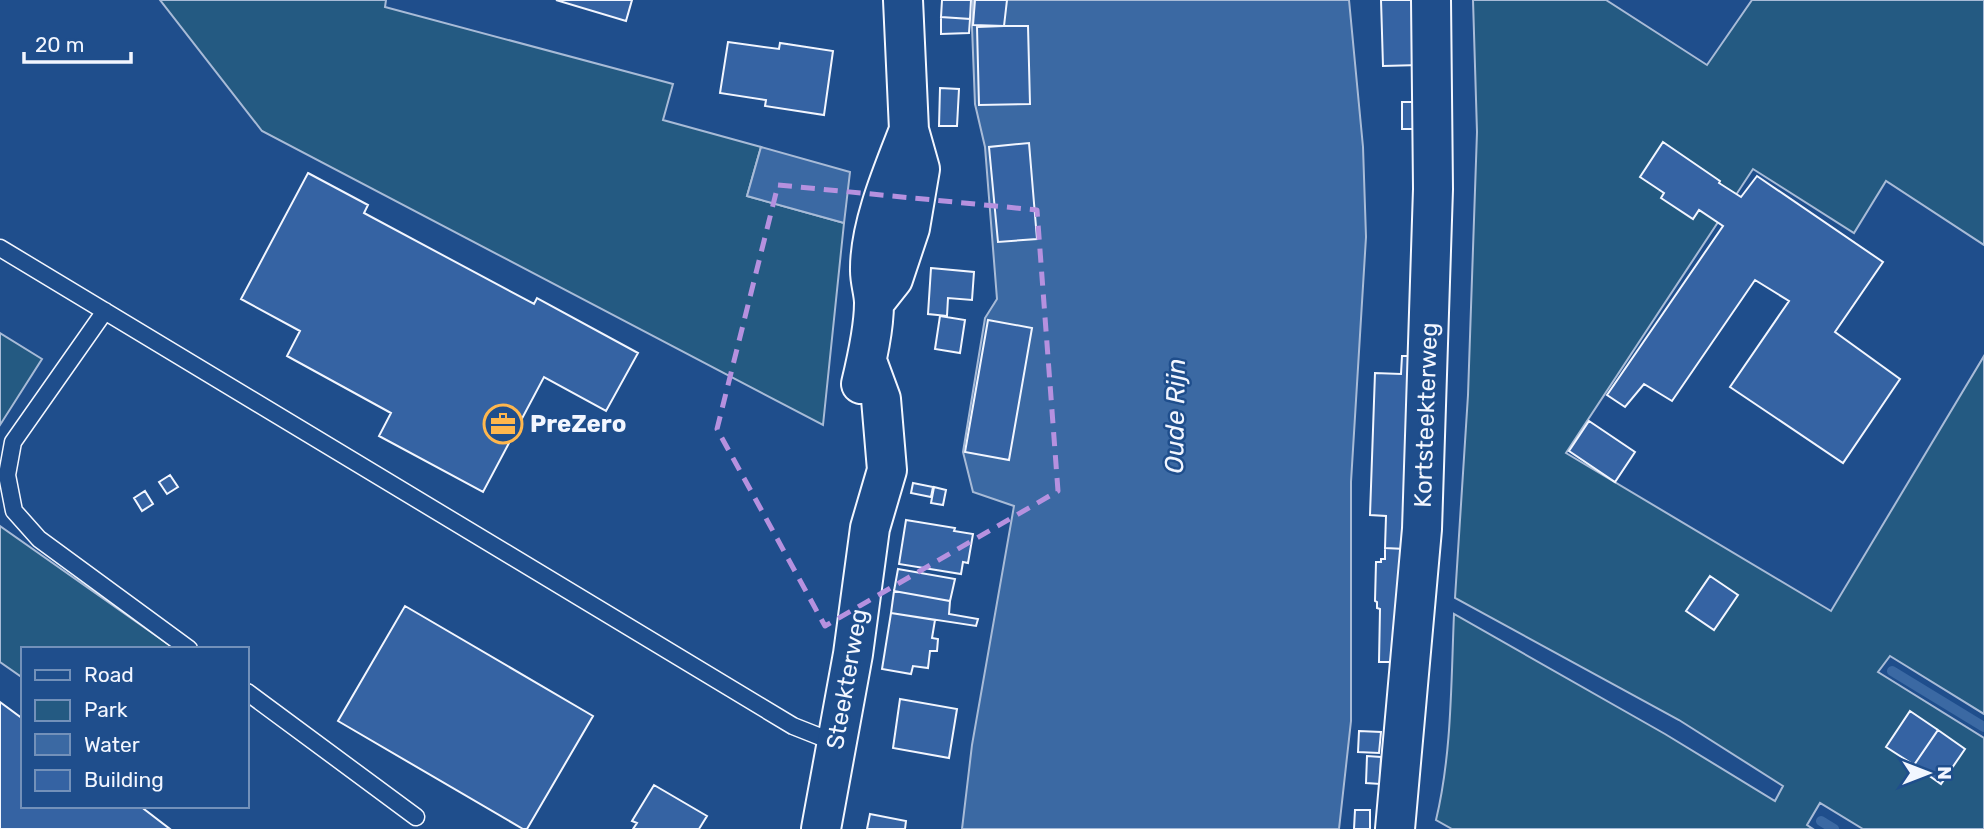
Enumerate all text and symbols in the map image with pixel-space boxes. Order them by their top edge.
scale bar [24,21,131,65]
text: 20 m [35,32,84,57]
street label: Kortsteekterweg [1409,322,1443,508]
water label: Oude Rijn [1159,358,1192,474]
office icon: PreZero [482,403,524,445]
place label: PreZero [530,410,626,438]
street label: Steekterweg [821,607,873,751]
legend [21,647,248,808]
text: Road [84,662,134,687]
text: Park [84,697,128,722]
text: Water [84,732,140,757]
north arrow [1893,738,1963,808]
text: N [1933,766,1956,780]
text: Building [84,767,164,792]

